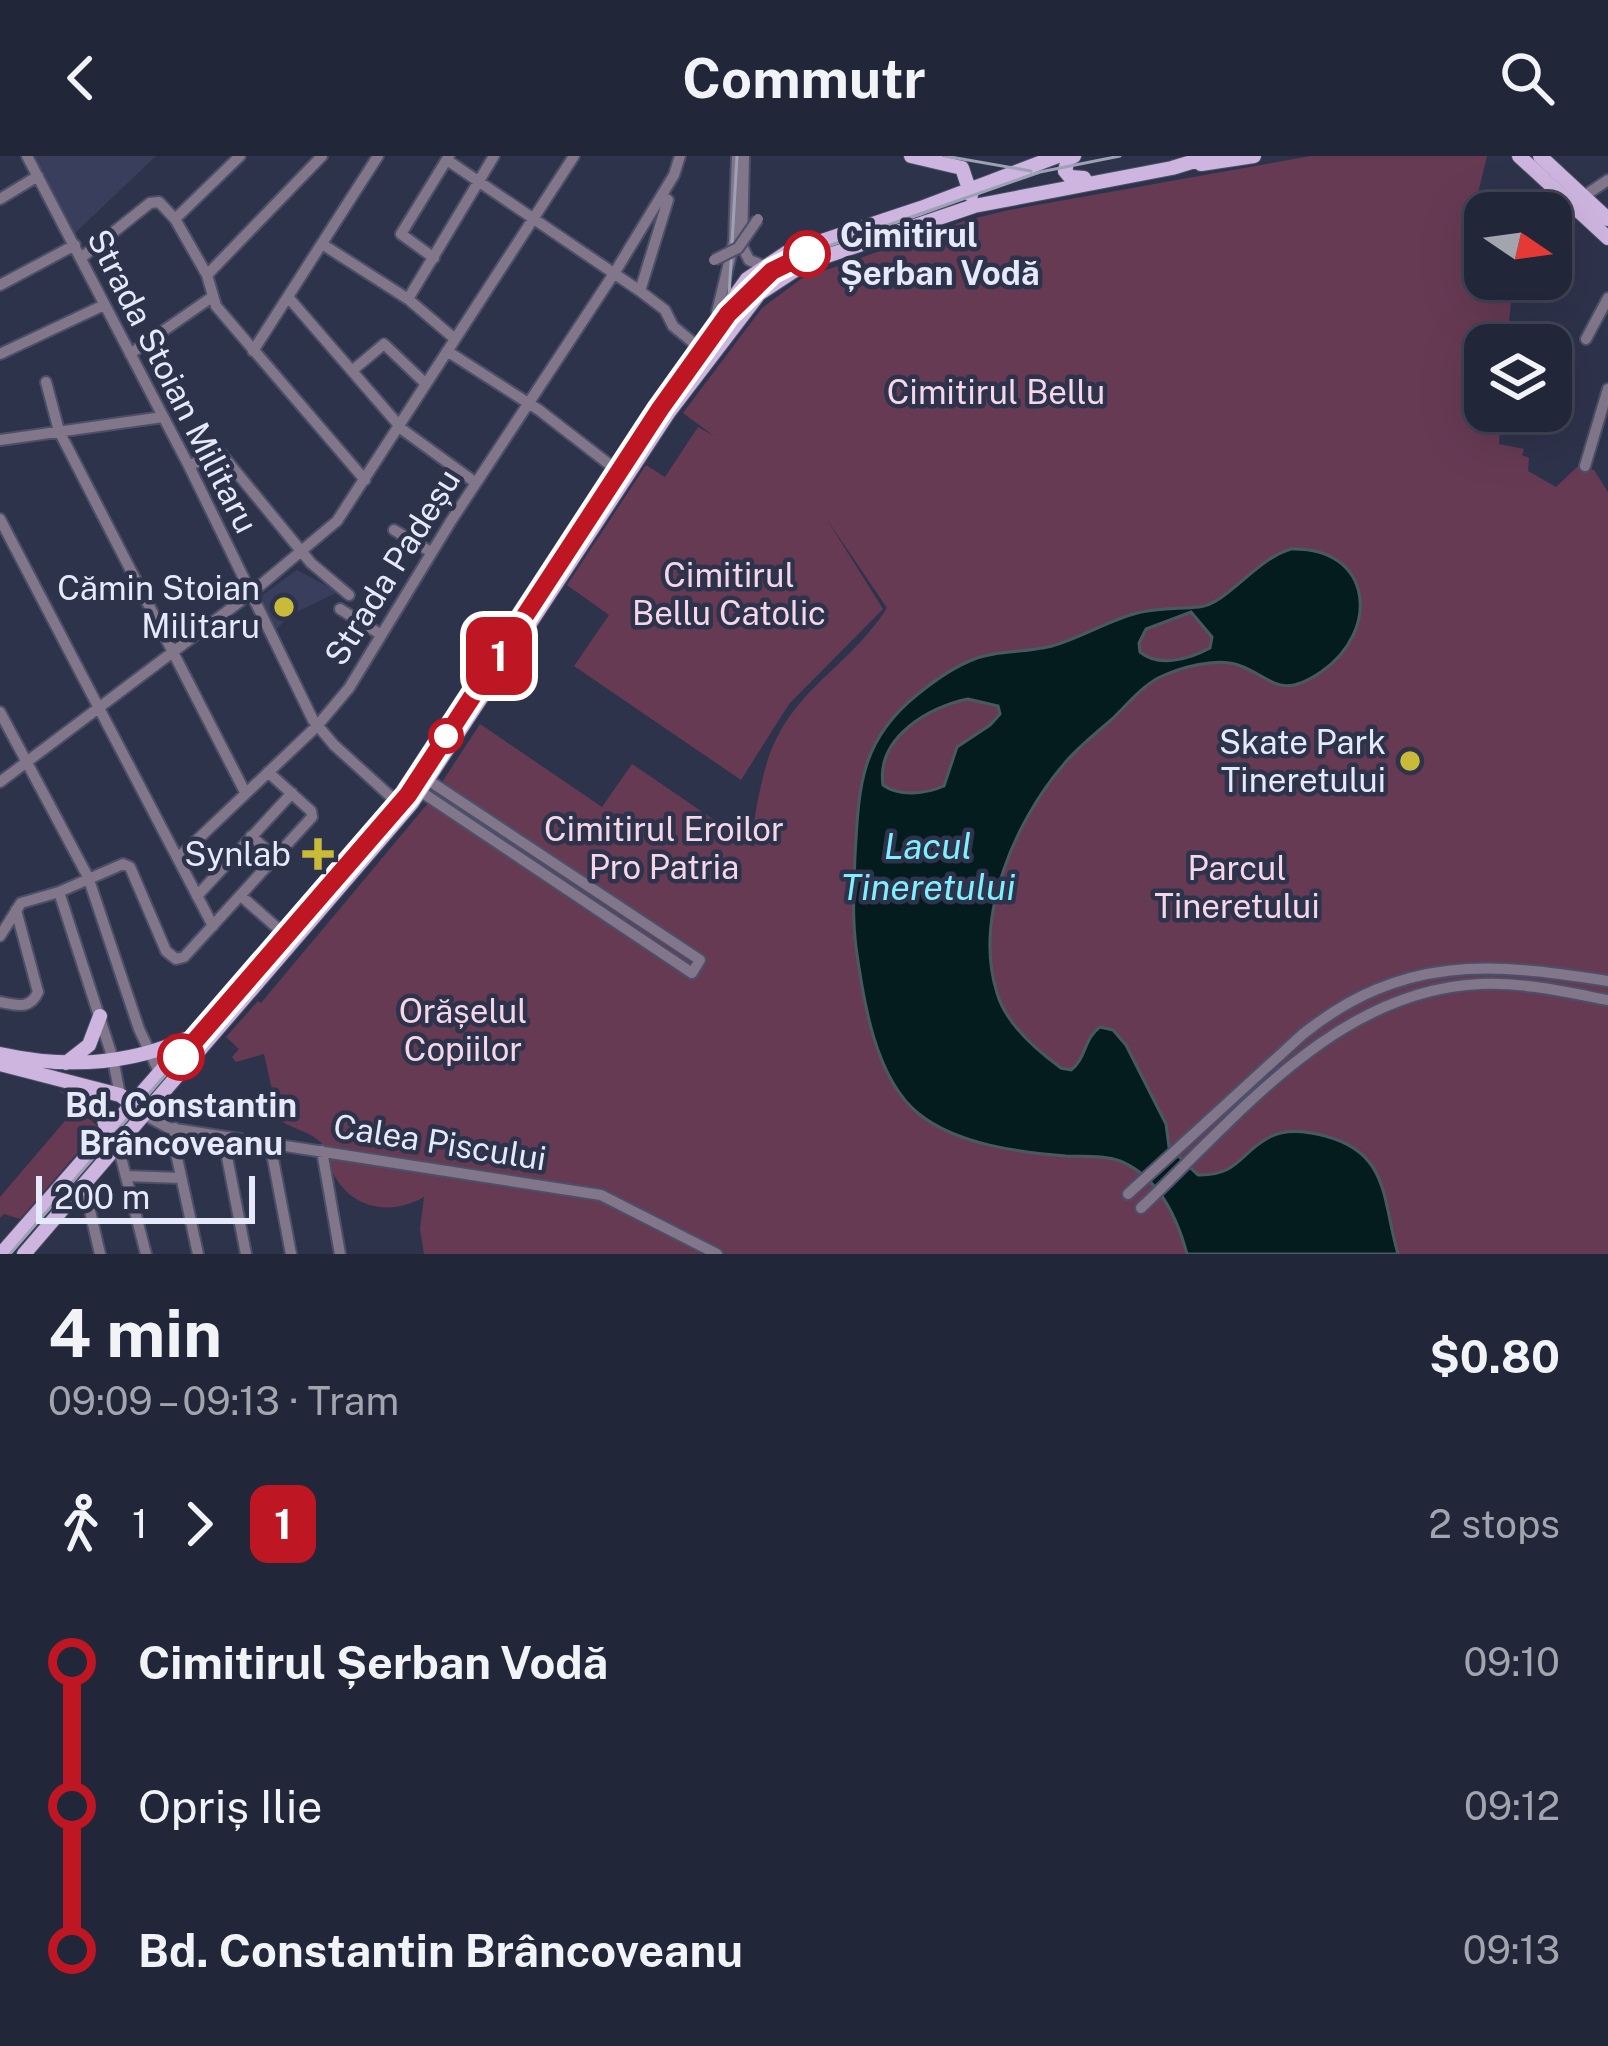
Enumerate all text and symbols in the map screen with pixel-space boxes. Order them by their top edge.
icon: back [48,45,114,111]
icon: search [1494,45,1560,111]
text: Commutr [682,47,926,110]
north arrow [1464,192,1572,300]
map controls [1464,192,1572,432]
place label: Cimitirul Șerban Vodă [840,216,1040,292]
street label: Strada Stoian Militaru [80,223,266,539]
marker: Cimitirul Șerban Vodă [785,232,829,276]
button: layers [1464,324,1572,432]
park label: Cimitirul Bellu [887,373,1105,411]
street label: Strada Padeșu [317,462,467,672]
park label: Cimitirul Bellu Catolic [632,556,826,632]
place label: Cămin Stoian Militaru [57,569,260,645]
marker: Cămin Stoian Militaru [271,594,297,620]
line badge: 1 [460,617,538,695]
text: 1 [490,631,508,680]
unlabelled marker [430,720,462,752]
place label: Skate Park Tineretului [1219,723,1386,799]
marker: Skate Park Tineretului [1397,748,1423,774]
park label: Cimitirul Eroilor Pro Patria [544,810,784,886]
water label: Lacul Tineretului [841,825,1015,908]
place label: Synlab [184,835,291,873]
marker: Synlab [302,838,334,870]
park label: Parcul Tineretului [1154,849,1320,925]
park label: Orășelul Copiilor [399,992,527,1068]
marker: Bd. Constantin Brâncoveanu [159,1035,203,1079]
place label: Bd. Constantin Brâncoveanu [65,1086,297,1162]
street label: Calea Piscului [331,1106,549,1178]
scale bar [36,1170,255,1223]
text: 200 m [54,1178,150,1216]
text: 4 min [48,1294,222,1372]
text: $0.80 [1429,1330,1560,1383]
text: 09:09 – 09:13 · Tram [48,1378,399,1424]
icon: walk [48,1491,114,1557]
icon: forward [166,1491,232,1557]
text: 1 [274,1499,292,1548]
text: 1 [132,1501,148,1547]
text: 2 stops [1428,1501,1560,1547]
text: Cimitirul Șerban Vodă [138,1636,608,1689]
text: 09:10 [1463,1639,1560,1685]
text: Opriș Ilie [138,1780,323,1833]
text: 09:12 [1464,1783,1560,1829]
text: Bd. Constantin Brâncoveanu [138,1924,743,1977]
text: 09:13 [1463,1927,1560,1973]

